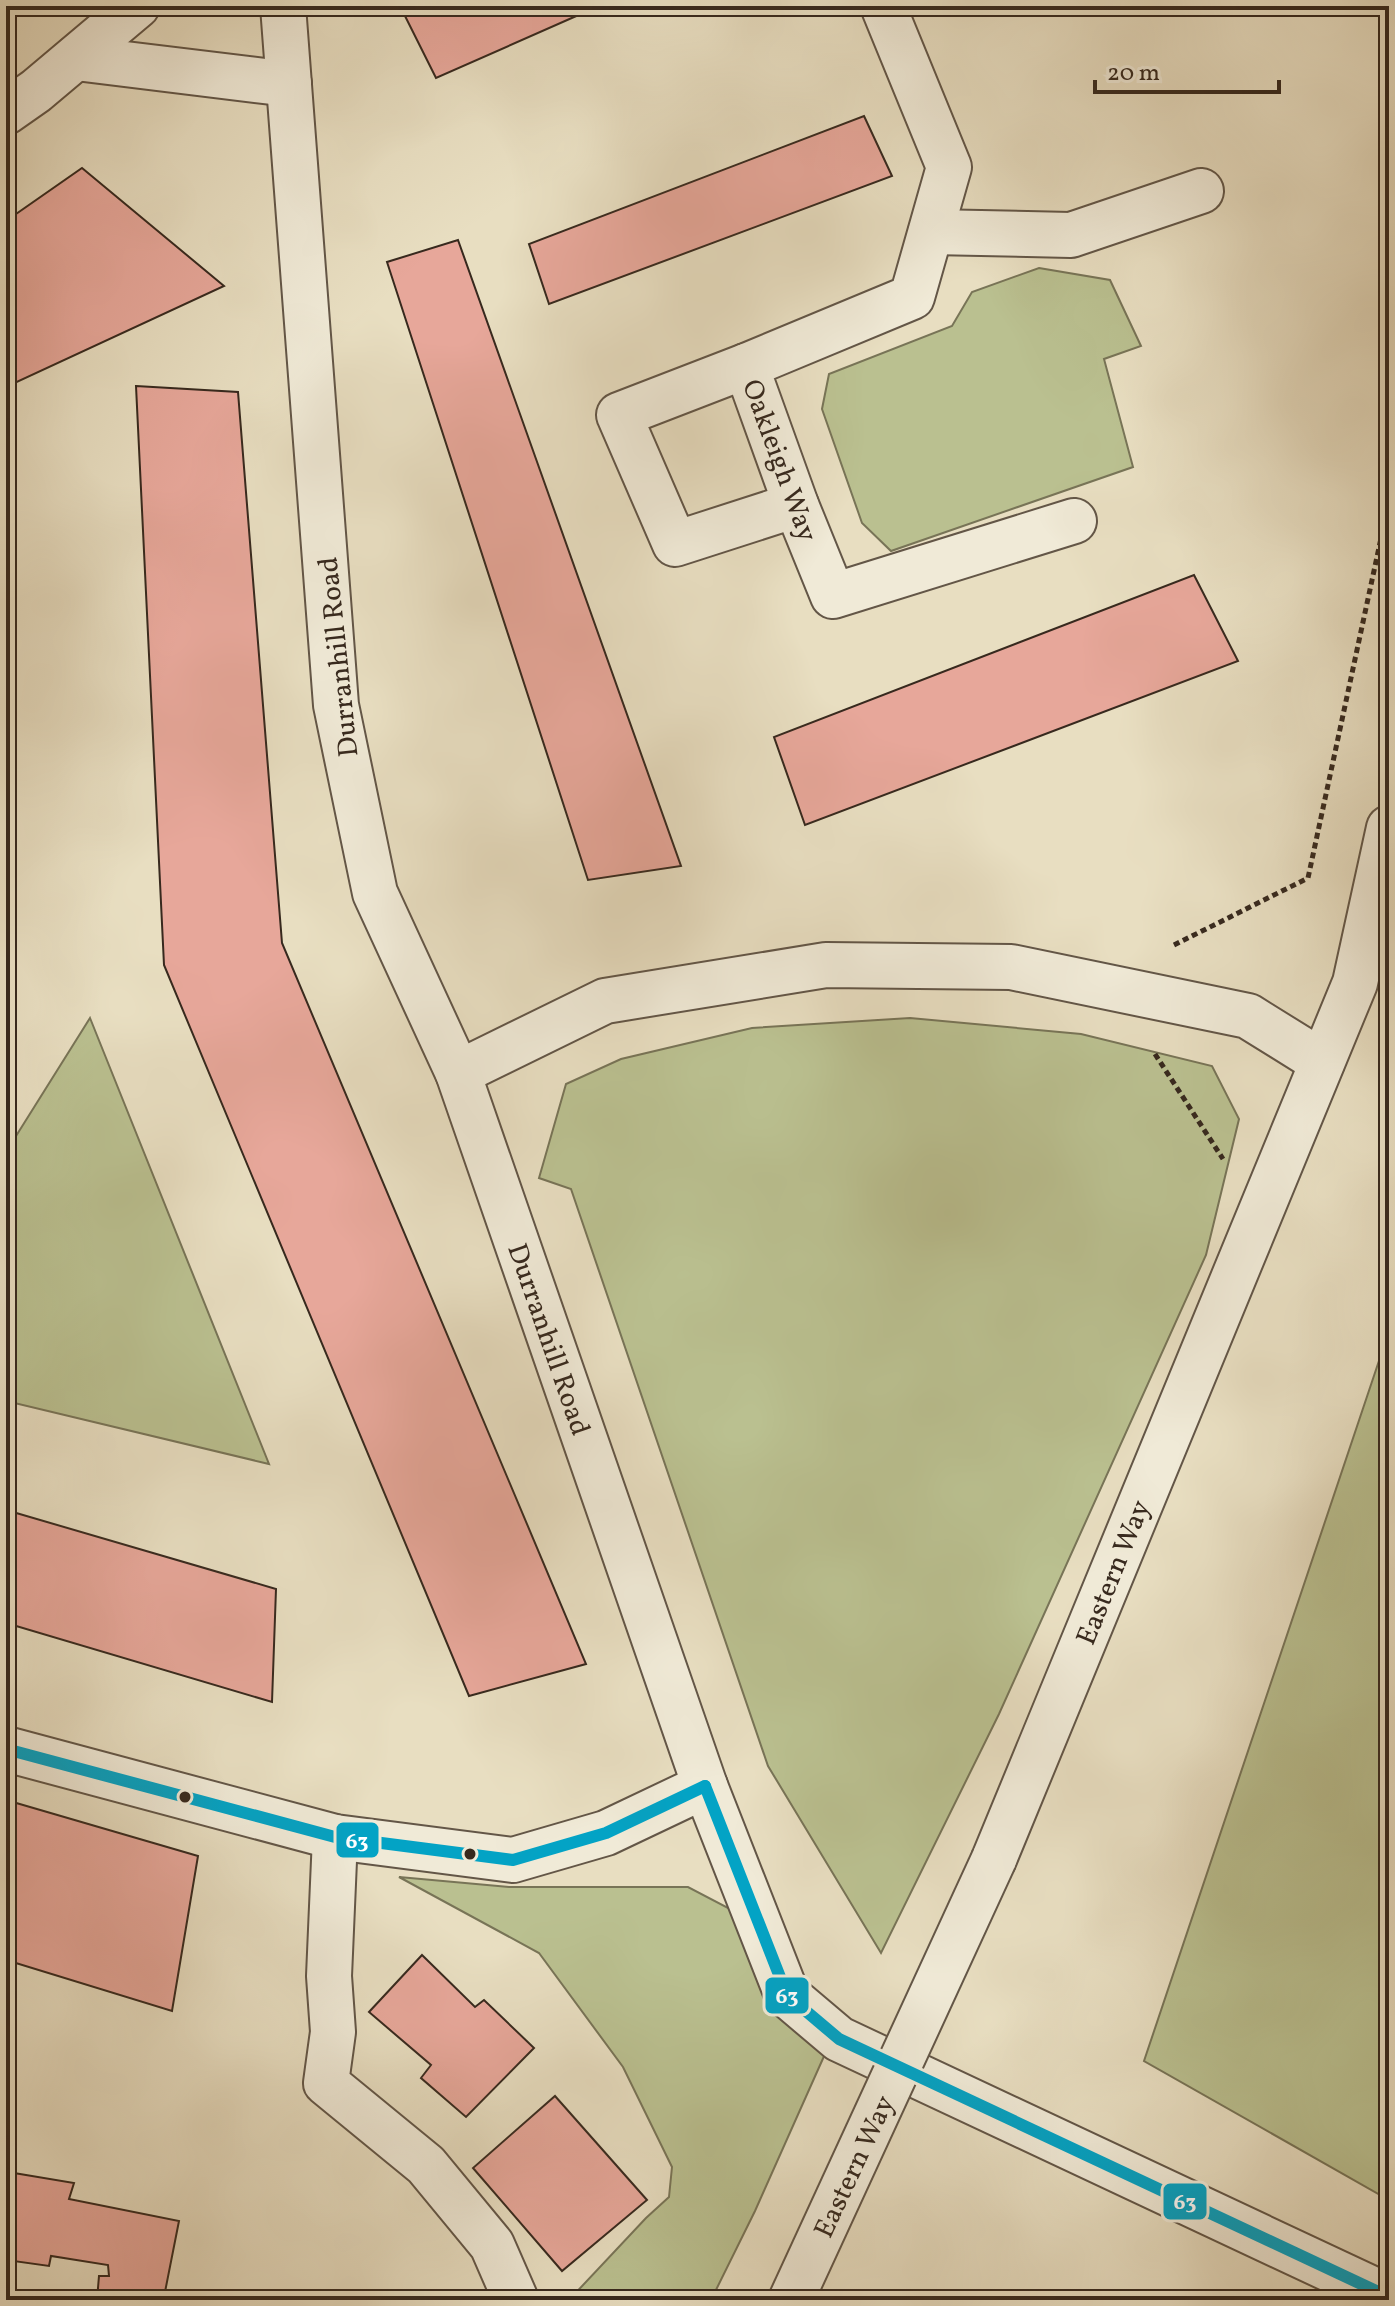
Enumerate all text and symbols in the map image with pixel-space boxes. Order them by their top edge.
scale bar [1095,44,1279,94]
text: 20 m [1107,57,1160,91]
street label: Oakleigh Way [731,374,826,547]
street label: Durranhill Road [310,555,369,759]
street label: Durranhill Road [496,1238,599,1441]
street label: Eastern Way [1068,1495,1161,1651]
unlabelled marker [177,1789,193,1805]
line badge: 63 [335,1821,380,1859]
text: 63 [345,1827,369,1858]
unlabelled marker [462,1846,478,1862]
line badge: 63 [764,1976,810,2015]
text: 63 [775,1982,799,2013]
street label: Eastern Way [805,2089,905,2245]
line badge: 63 [1162,2182,1208,2221]
text: 63 [1173,2188,1197,2219]

